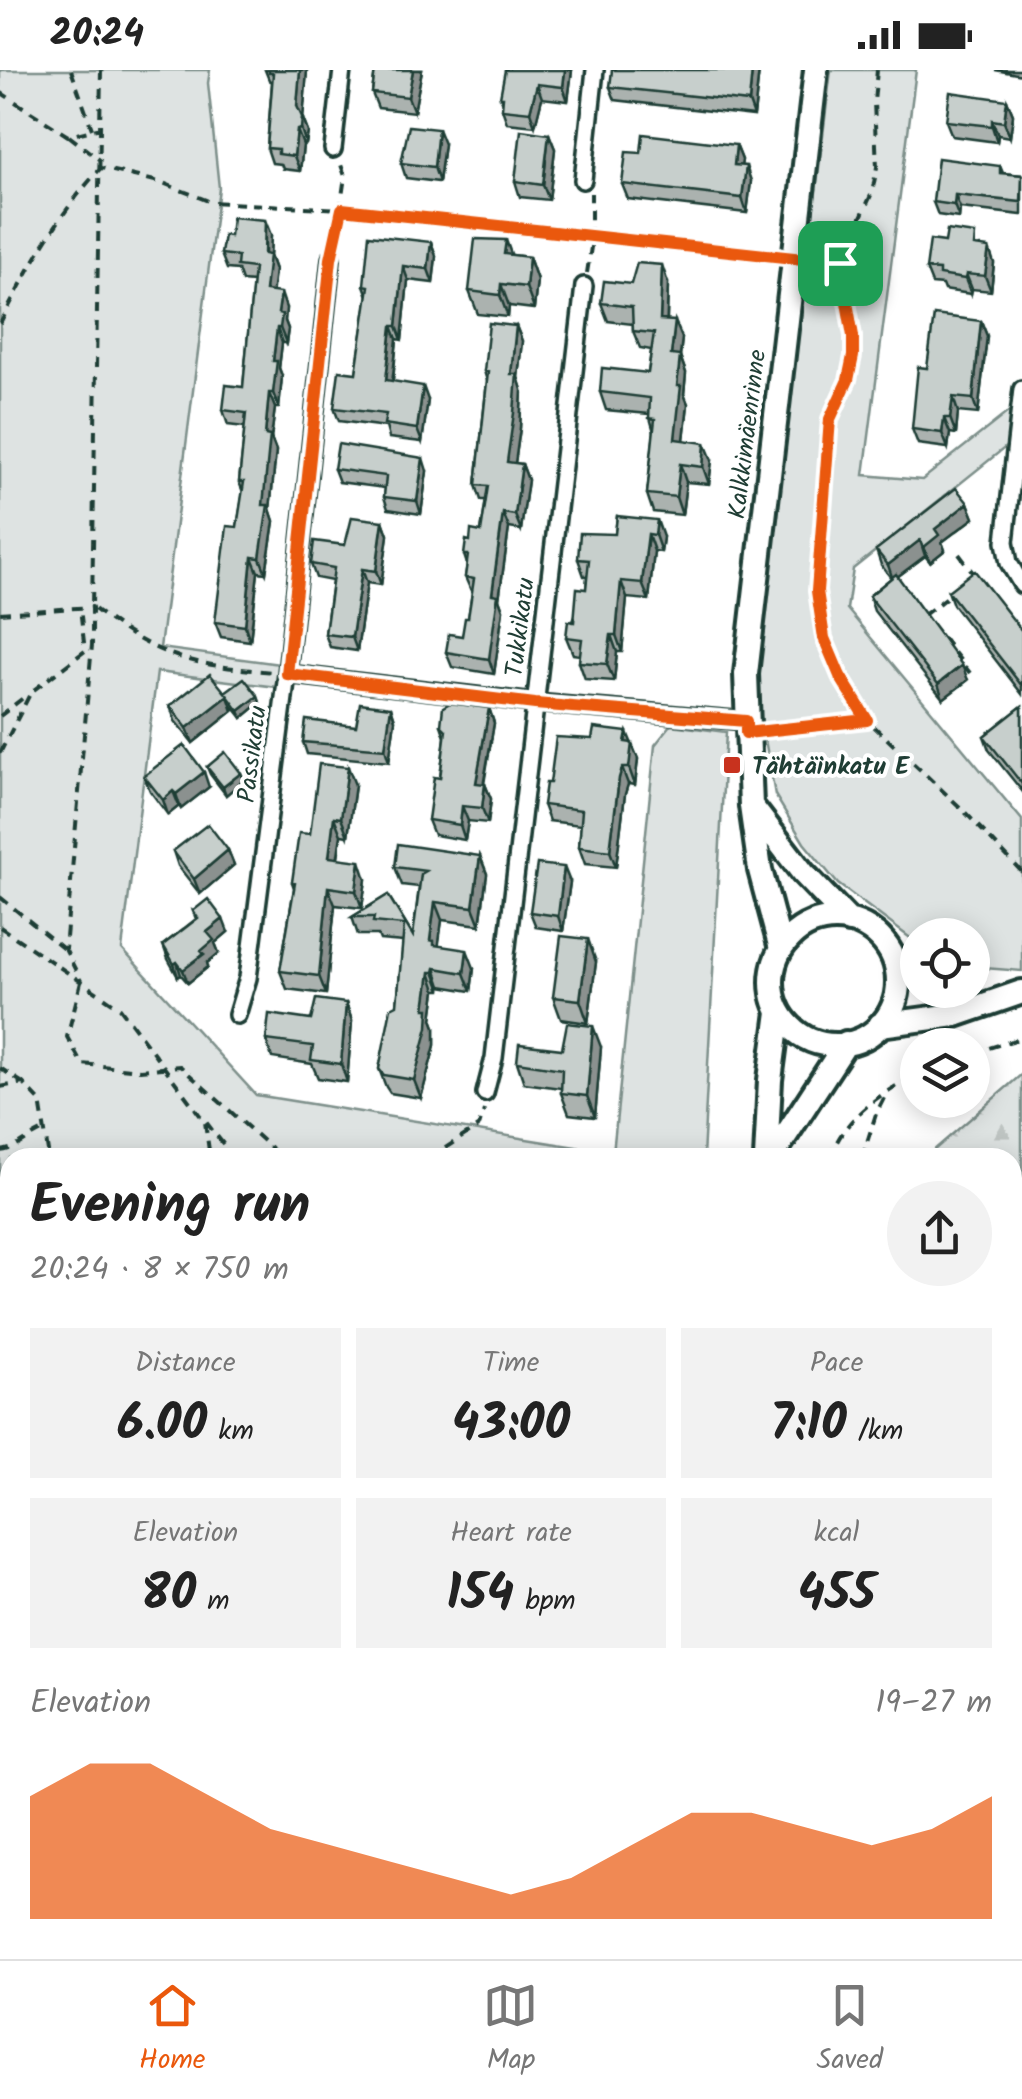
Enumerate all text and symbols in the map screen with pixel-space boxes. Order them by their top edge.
text: 20:24 [50,5,144,65]
pin [798,221,883,306]
icon: arrive [813,236,868,291]
street label: Kalkkimäenrinne [718,347,778,521]
street label: Tukkikatu [495,575,547,679]
street label: Passikatu [227,703,279,805]
place label: Tähtäinkatu E [752,747,910,787]
marker: Tähtäinkatu E [721,754,743,776]
map controls [900,918,990,1118]
button: locate [900,918,990,1008]
button: layers [900,1028,990,1118]
text: Evening run [30,1164,310,1251]
button: share [887,1181,992,1286]
text: 20:24 · 8 × 750 m [30,1245,289,1296]
text: Distance [135,1341,236,1386]
text: Time [483,1341,539,1386]
text: Pace [810,1341,863,1386]
text: 6.00 [117,1386,207,1466]
text: 43:00 [452,1386,570,1466]
text: 7:10 [770,1386,847,1466]
text: km [207,1409,254,1454]
text: /km [847,1409,903,1454]
text: Elevation [132,1511,238,1556]
text: Heart rate [450,1511,572,1556]
text: kcal [814,1511,859,1556]
text: 80 [141,1556,196,1636]
text: 154 [446,1556,514,1636]
text: 455 [798,1556,876,1636]
text: m [196,1579,230,1624]
text: bpm [514,1579,576,1624]
text: Elevation [30,1678,151,1729]
text: 19–27 m [875,1678,992,1729]
tab: Home [139,1978,205,2083]
tab: Map [483,1978,538,2083]
tab: Saved [817,1978,883,2083]

